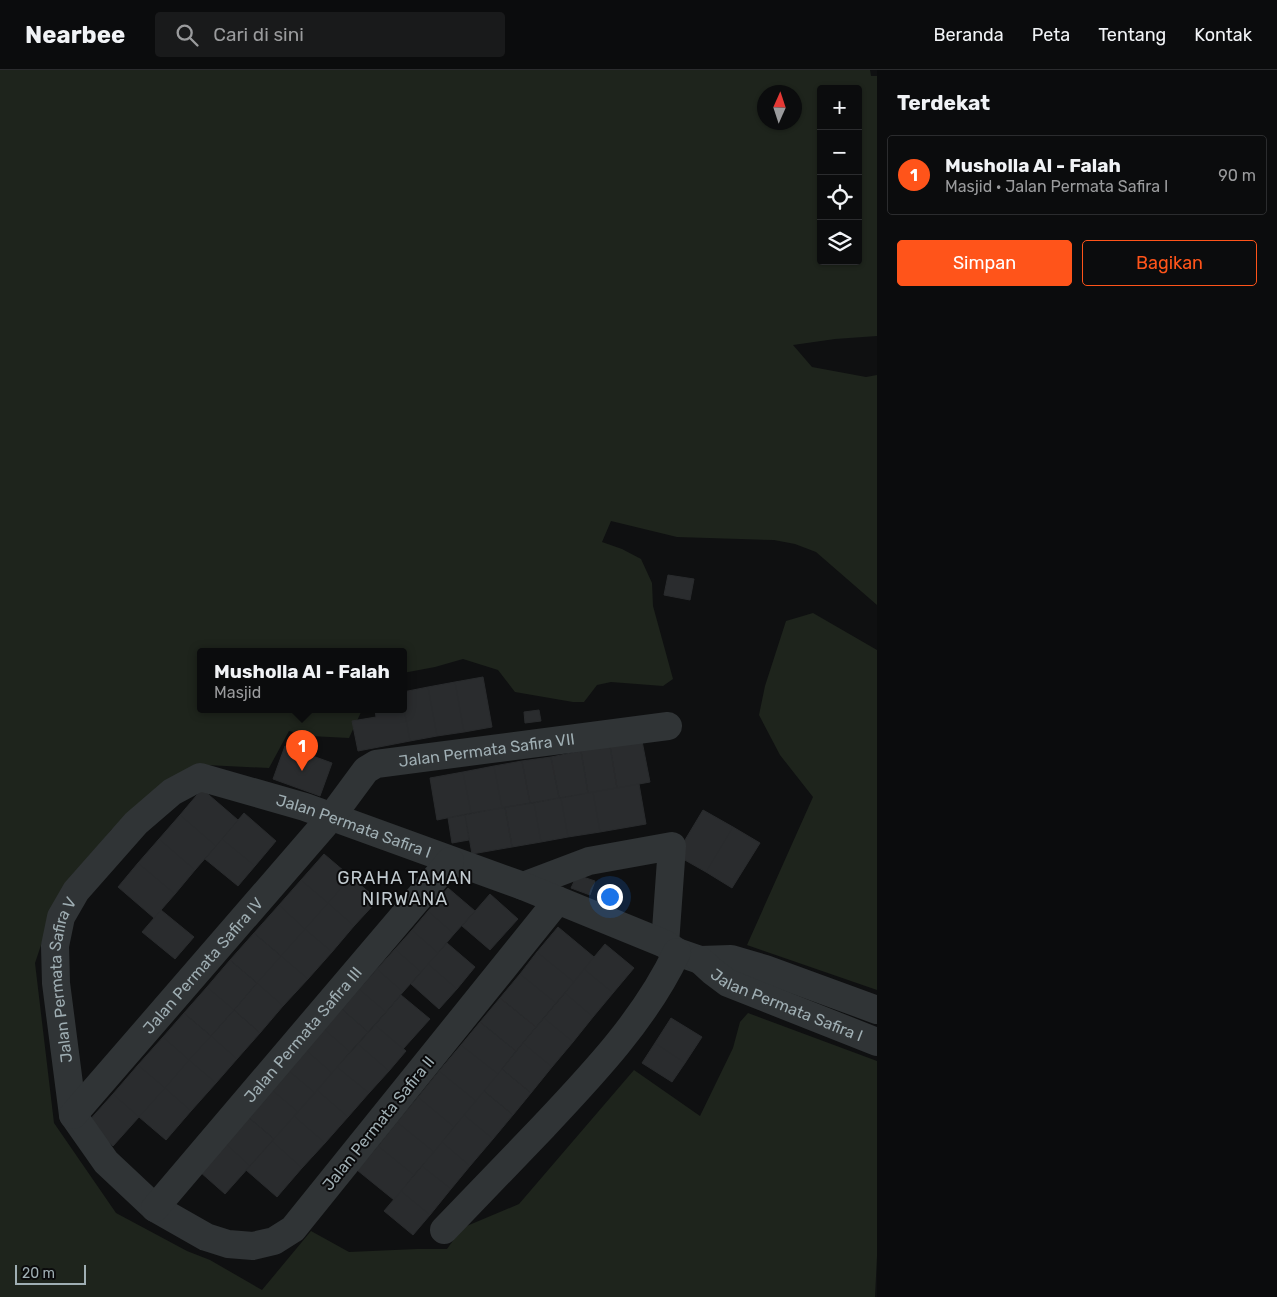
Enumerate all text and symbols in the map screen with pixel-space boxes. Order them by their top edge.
search box [155,12,505,57]
text: Nearbee [25,21,125,49]
icon: search [173,21,201,49]
text: Cari di sini [213,23,304,46]
text: Beranda [933,24,1004,46]
text: Peta [1032,24,1070,46]
text: Tentang [1098,24,1166,46]
text: Kontak [1194,24,1252,46]
north arrow [757,85,802,130]
map controls [817,85,862,265]
button: + [817,85,862,130]
text: Terdekat [897,90,990,115]
button: − [817,130,862,175]
text: Musholla Al - Falah [945,154,1121,177]
text: 1 [910,166,918,185]
text: 90 m [1218,166,1256,185]
button: locate [817,175,862,220]
text: Masjid · Jalan Permata Safira I [945,177,1168,196]
button: layers [817,220,862,265]
button: Simpan [897,240,1072,286]
button: Bagikan [1082,240,1257,286]
popup [197,648,407,713]
text: Musholla Al - Falah [214,660,390,683]
text: Masjid [214,683,261,702]
street label: Jalan Permata Safira VII [397,729,576,771]
pin: 1 [286,730,318,771]
street label: Jalan Permata Safira I [274,790,434,862]
district label: GRAHA TAMAN NIRWANA [337,867,473,910]
your location [597,884,623,910]
street label: Jalan Permata Safira V [45,894,81,1064]
street label: Jalan Permata Safira IV [139,894,267,1038]
street label: Jalan Permata Safira III [240,963,366,1106]
street label: Jalan Permata Safira I [707,964,865,1045]
street label: Jalan Permata Safira II [318,1052,438,1194]
scale bar [15,1262,86,1285]
text: 20 m [22,1265,55,1282]

